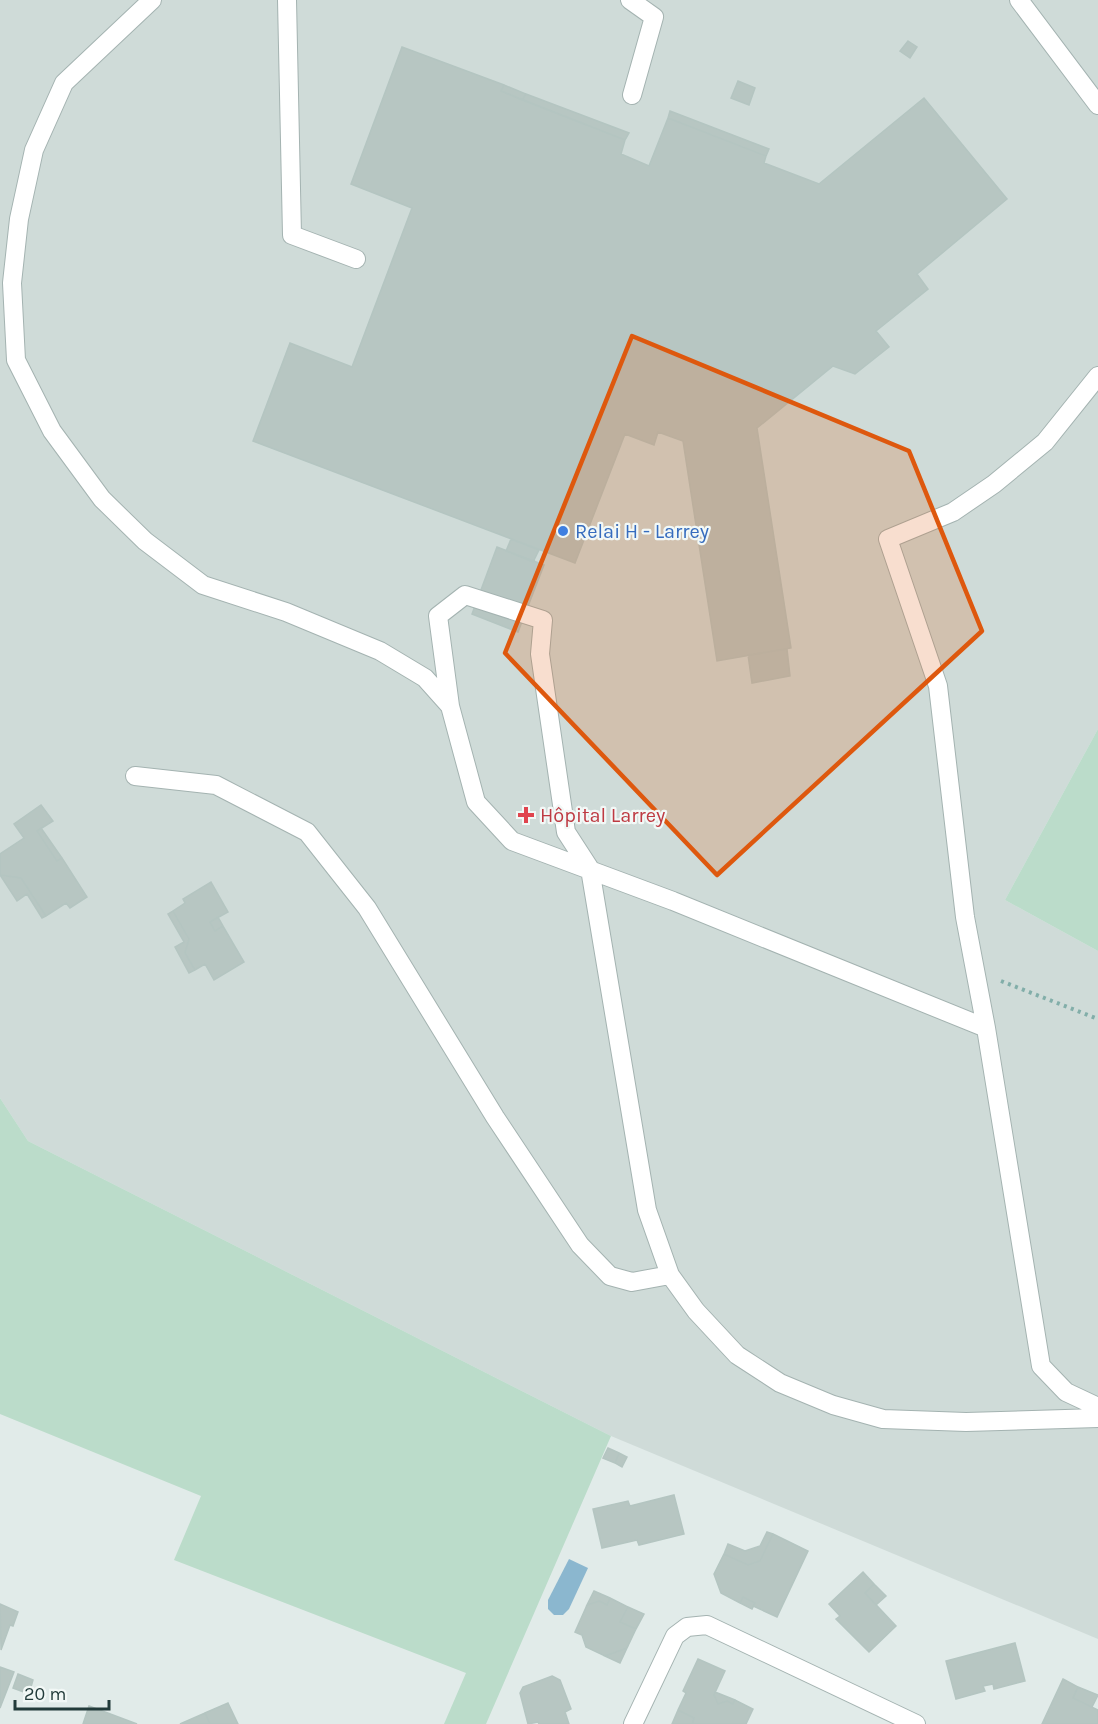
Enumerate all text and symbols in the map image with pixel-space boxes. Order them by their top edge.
place label: Relai H - Larrey [575,520,709,543]
marker: Relai H - Larrey [556,524,570,538]
place label: Hôpital Larrey [540,804,665,827]
marker: Hôpital Larrey [517,806,535,824]
scale bar [15,1673,110,1711]
text: 20 m [24,1683,66,1705]

